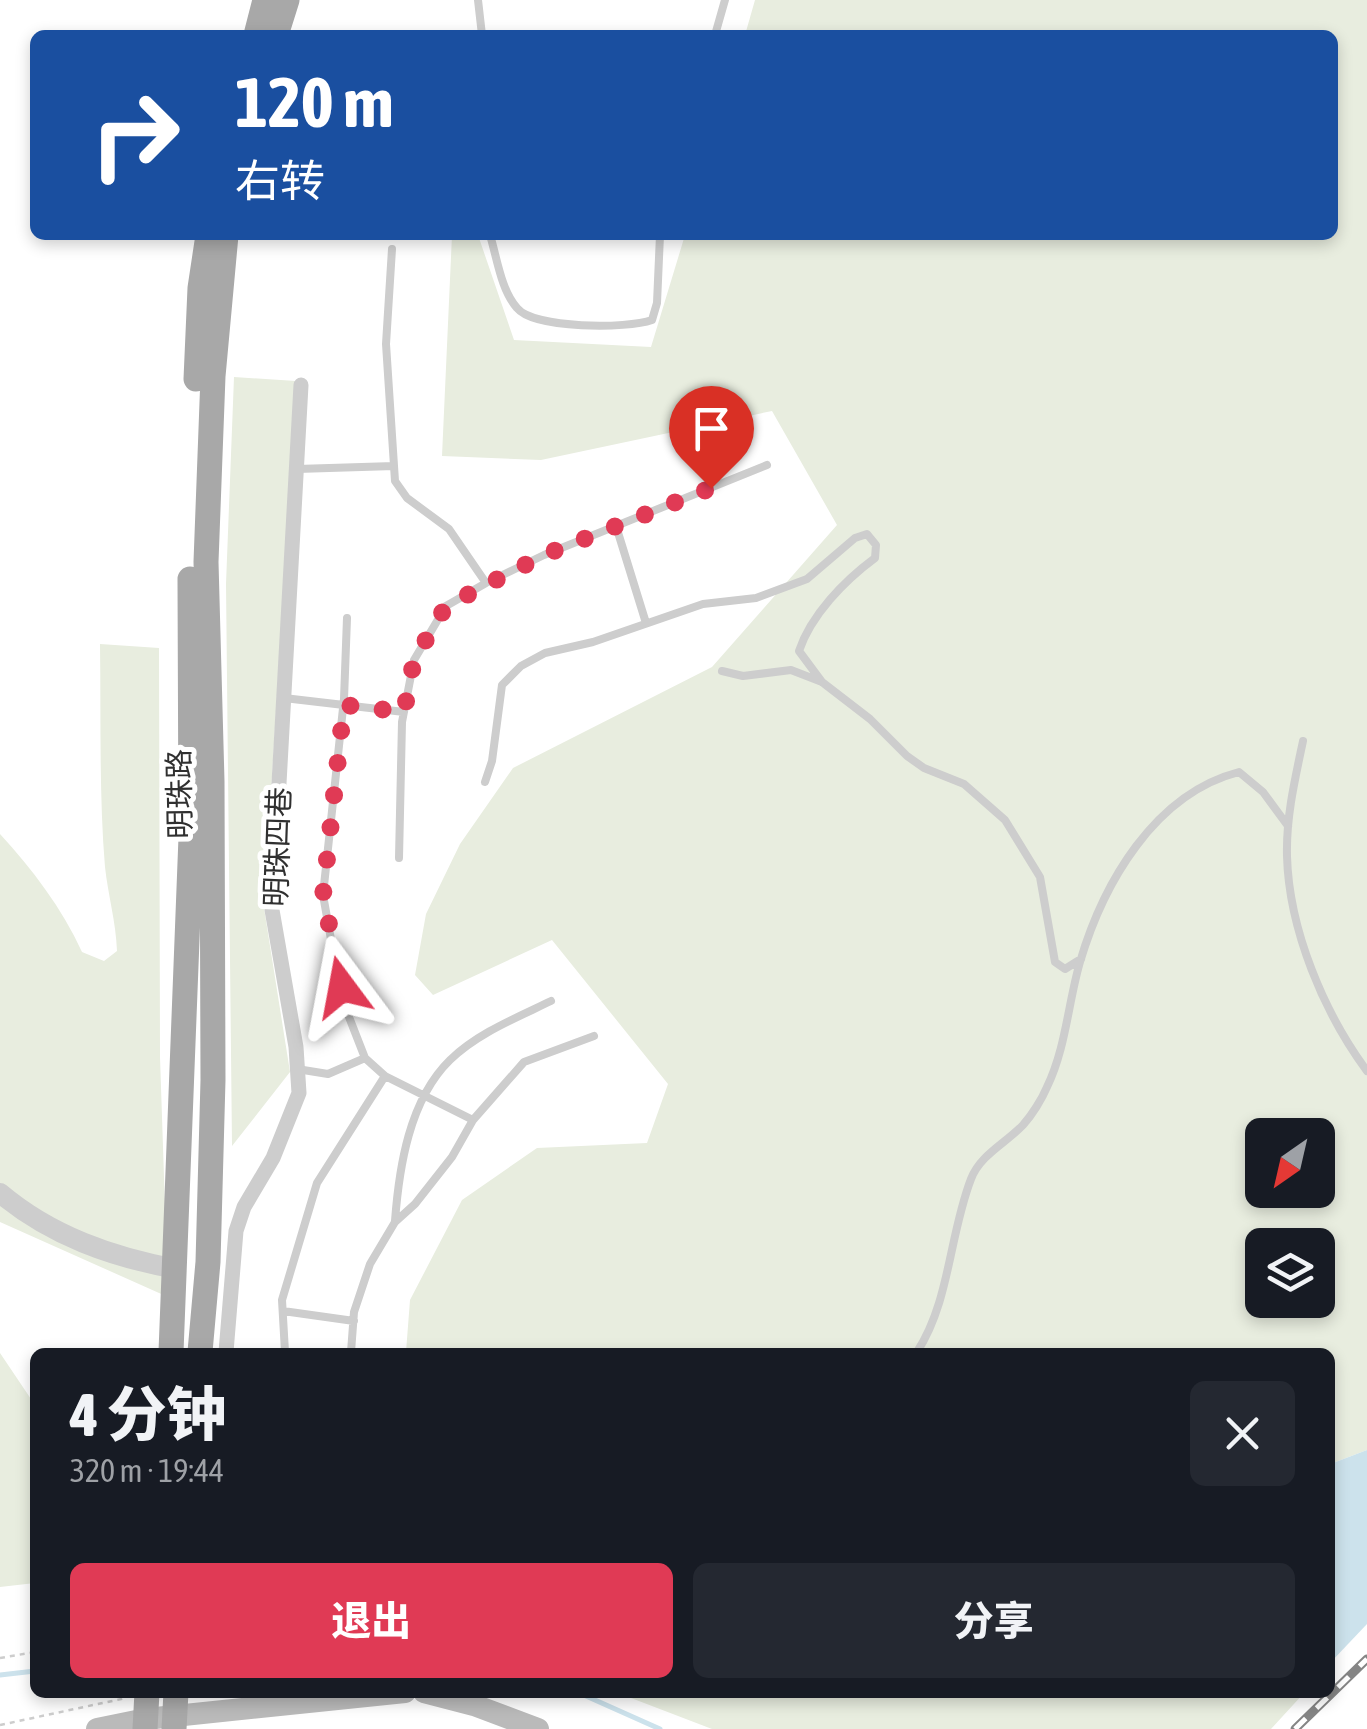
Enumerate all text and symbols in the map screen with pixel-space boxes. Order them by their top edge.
text: 120 m [235,62,394,142]
icon: right [70,70,200,200]
text: 右转 [235,155,325,207]
pin [669,386,754,489]
icon: arrive [684,401,739,456]
street label: 明珠路 [161,749,197,839]
street label: 明珠四巷 [258,786,296,908]
position arrow [290,935,394,1039]
north arrow [1245,1118,1335,1208]
map controls [1245,1118,1335,1318]
button: layers [1245,1228,1335,1318]
text: 4 分钟 [70,1380,226,1449]
button: close [1190,1381,1295,1486]
text: 320 m · 19:44 [70,1452,224,1489]
button: 退出 [70,1563,673,1678]
button: 分享 [693,1563,1295,1678]

